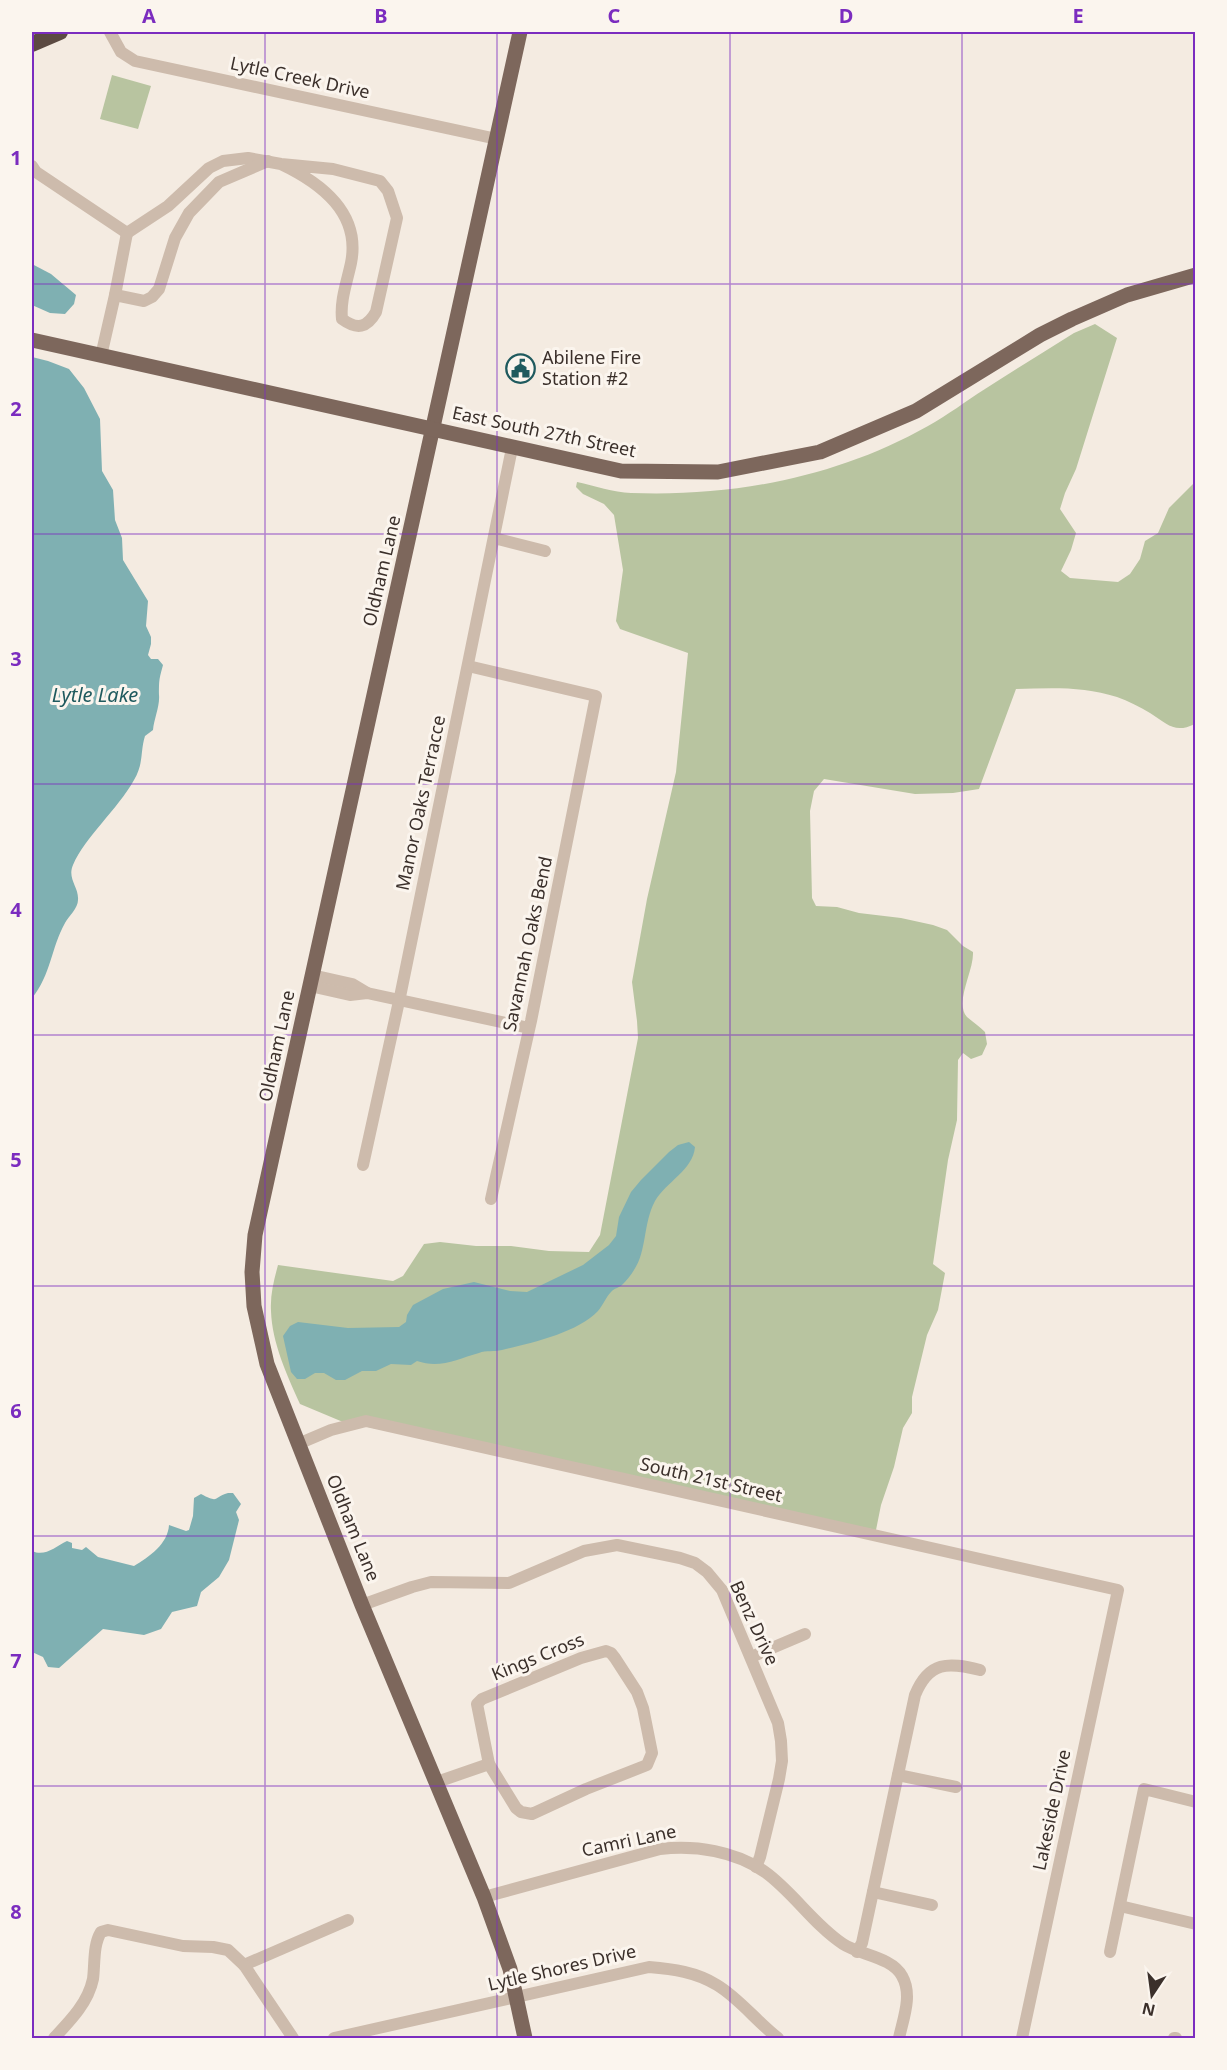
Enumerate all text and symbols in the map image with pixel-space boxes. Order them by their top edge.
text: A [142,2,156,29]
text: B [374,2,388,29]
text: C [608,2,621,29]
text: D [839,2,853,29]
text: E [1072,2,1084,29]
street label: Lytle Creek Drive [228,51,372,104]
text: 1 [10,144,22,171]
place label: Abilene Fire Station #2 [542,345,641,390]
public building icon: Abilene Fire Station #2 [505,352,537,384]
text: 2 [10,395,22,422]
street label: East South 27th Street [450,400,639,462]
street label: Oldham Lane [357,513,405,629]
text: 3 [10,645,22,672]
water label: Lytle Lake [52,681,138,708]
street label: Manor Oaks Terracce [390,713,450,893]
street label: Savannah Oaks Bend [497,854,557,1034]
text: 4 [10,896,22,923]
street label: Oldham Lane [253,988,300,1104]
text: 5 [10,1146,22,1173]
text: 6 [10,1397,22,1424]
street label: South 21st Street [638,1451,785,1507]
street label: Oldham Lane [322,1471,386,1585]
street label: Benz Drive [725,1576,785,1669]
street label: Kings Cross [488,1627,587,1686]
text: 7 [10,1647,22,1674]
street label: Lakeside Drive [1026,1747,1076,1872]
street label: Camri Lane [579,1818,678,1862]
text: 8 [10,1898,22,1925]
street label: Lytle Shores Drive [485,1938,638,1996]
north arrow [1122,1965,1182,2025]
text: N [1140,1997,1157,2022]

